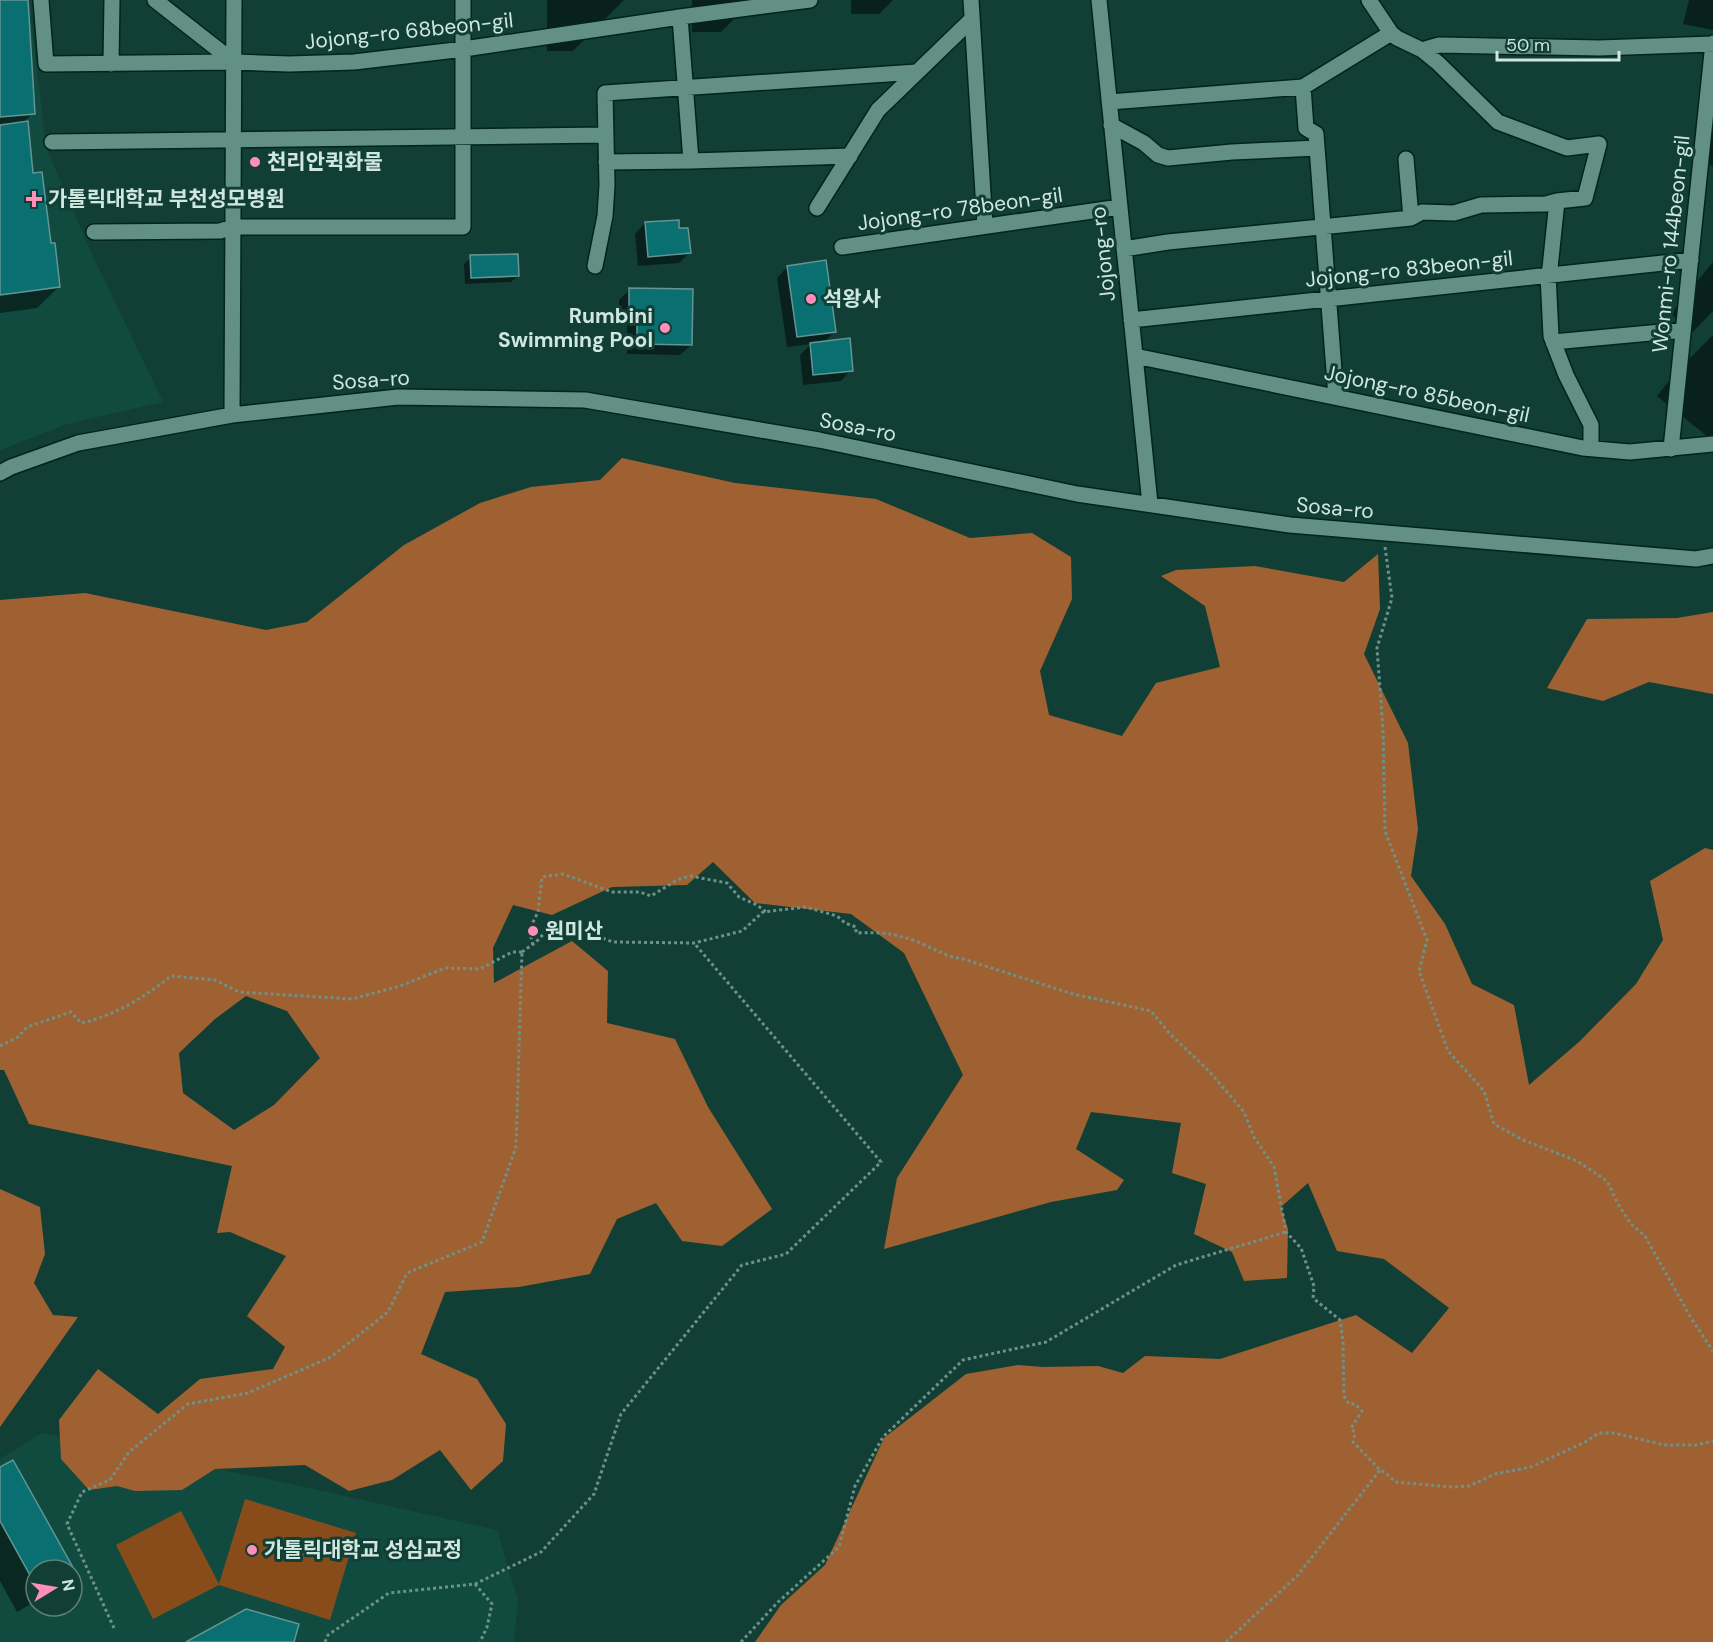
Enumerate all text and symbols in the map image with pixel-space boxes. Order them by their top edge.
street label: Jojong-ro 68beon-gil [303,6,515,56]
scale bar [1497,24,1618,62]
text: 50 m [1506,33,1550,57]
street label: Wonmi-ro 144beon-gil [1646,134,1696,354]
place label: 천리안퀵화물 [267,148,383,176]
marker: 천리안퀵화물 [248,155,262,169]
street label: Jojong-ro 78beon-gil [856,181,1064,237]
place label: 가톨릭대학교 부천성모병원 [48,185,285,213]
marker: 가톨릭대학교 부천성모병원 [25,190,43,208]
street label: Jojong-ro [1084,205,1122,303]
street label: Jojong-ro 83beon-gil [1304,244,1514,294]
place label: 석왕사 [823,285,881,313]
marker: 석왕사 [804,292,818,306]
place label: Rumbini Swimming Pool [498,302,653,354]
marker: Rumbini Swimming Pool [658,321,672,335]
street label: Jojong-ro 85beon-gil [1322,359,1532,429]
street label: Sosa-ro [331,363,411,397]
street label: Sosa-ro [817,406,899,448]
street label: Sosa-ro [1295,491,1375,525]
place label: 원미산 [545,917,603,945]
marker: 원미산 [526,924,540,938]
place label: 가톨릭대학교 성심교정 [264,1536,462,1564]
marker: 가톨릭대학교 성심교정 [245,1543,259,1557]
north arrow [24,1558,84,1618]
text: N [57,1578,80,1593]

